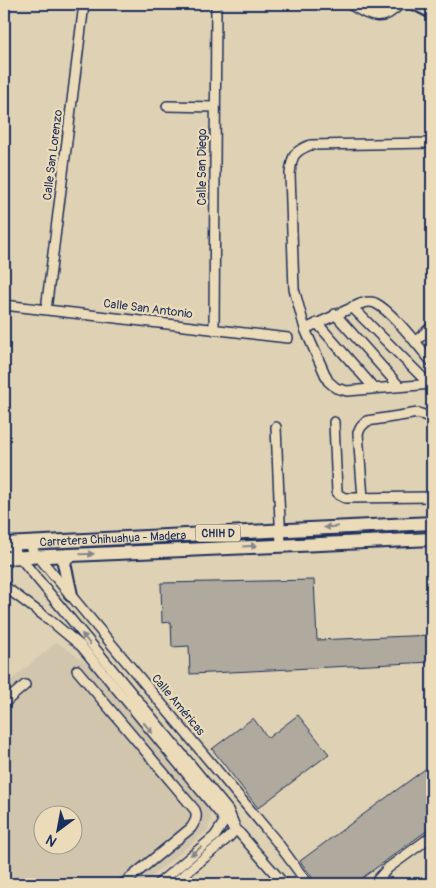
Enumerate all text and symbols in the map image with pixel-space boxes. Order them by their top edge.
street label: Calle San Lorenzo [40,108,66,201]
street label: Calle San Diego [195,128,210,205]
street label: Calle San Antonio [103,296,194,322]
road number: CHIH D [196,524,240,542]
one-way arrow [323,524,339,532]
street label: Carretera Chihuahua - Madera [39,528,187,550]
one-way arrow [242,542,258,550]
one-way arrow [80,550,96,558]
one-way arrow [80,632,91,645]
street label: Calle Américas [148,671,208,739]
one-way arrow [143,721,154,734]
north arrow [32,806,82,856]
text: N [43,831,60,850]
one-way arrow [190,846,203,857]

